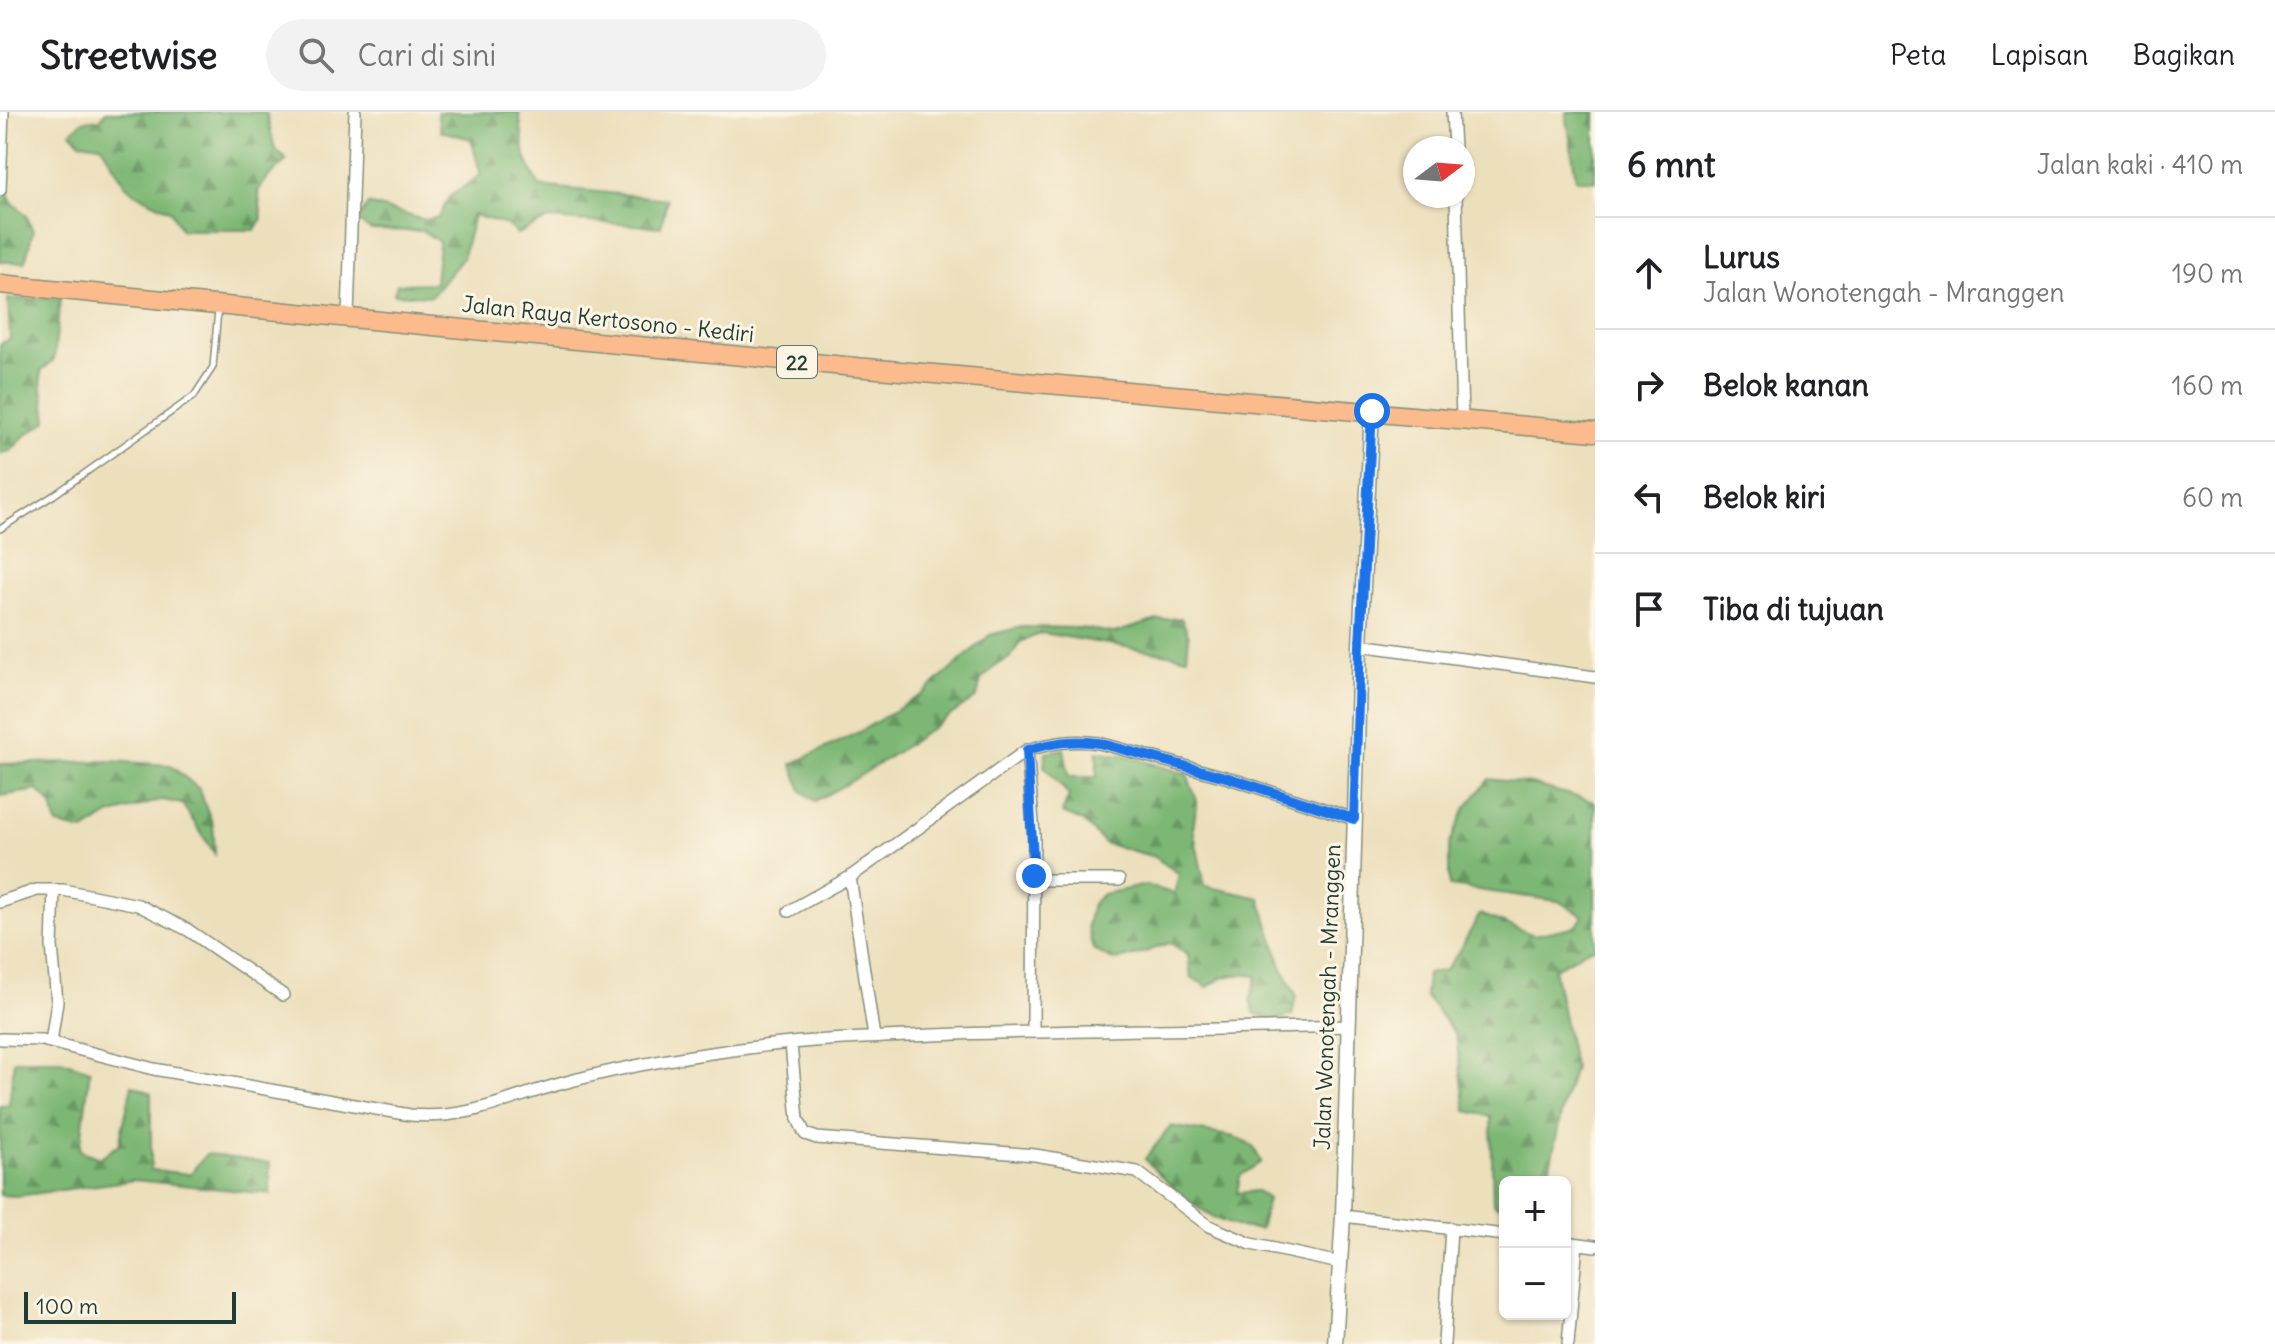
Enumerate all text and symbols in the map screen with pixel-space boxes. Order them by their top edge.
search box [266,19,826,91]
text: Streetwise [40,32,218,79]
icon: search [294,33,338,77]
text: Cari di sini [358,36,496,74]
text: Peta [1890,37,1946,73]
text: Lapisan [1990,37,2089,73]
text: Bagikan [2133,37,2235,73]
north arrow [1403,136,1475,208]
text: 6 mnt [1627,143,1715,186]
text: Jalan kaki · 410 m [2037,148,2243,181]
text: Lurus [1703,238,1780,276]
icon: ahead [1627,251,1671,295]
text: 190 m [2172,257,2243,290]
text: Jalan Wonotengah - Mranggen [1703,276,2065,309]
street label: Jalan Raya Kertosono - Kediri [461,290,755,348]
road number: 22 [777,346,817,378]
icon: right [1627,363,1671,407]
text: Belok kanan [1703,366,1869,404]
text: 160 m [2172,369,2243,402]
route start [1354,393,1390,429]
icon: left [1627,475,1671,519]
text: Belok kiri [1703,478,1826,516]
text: 60 m [2182,481,2243,514]
icon: arrive [1627,587,1671,631]
text: Tiba di tujuan [1703,590,1884,628]
street label: Jalan Wonotengah - Mranggen [1308,844,1346,1150]
route end [1016,858,1052,894]
map controls [1499,1176,1571,1320]
button: + [1499,1176,1571,1248]
button: − [1499,1248,1571,1320]
scale bar [24,1288,236,1324]
text: 100 m [36,1292,98,1320]

